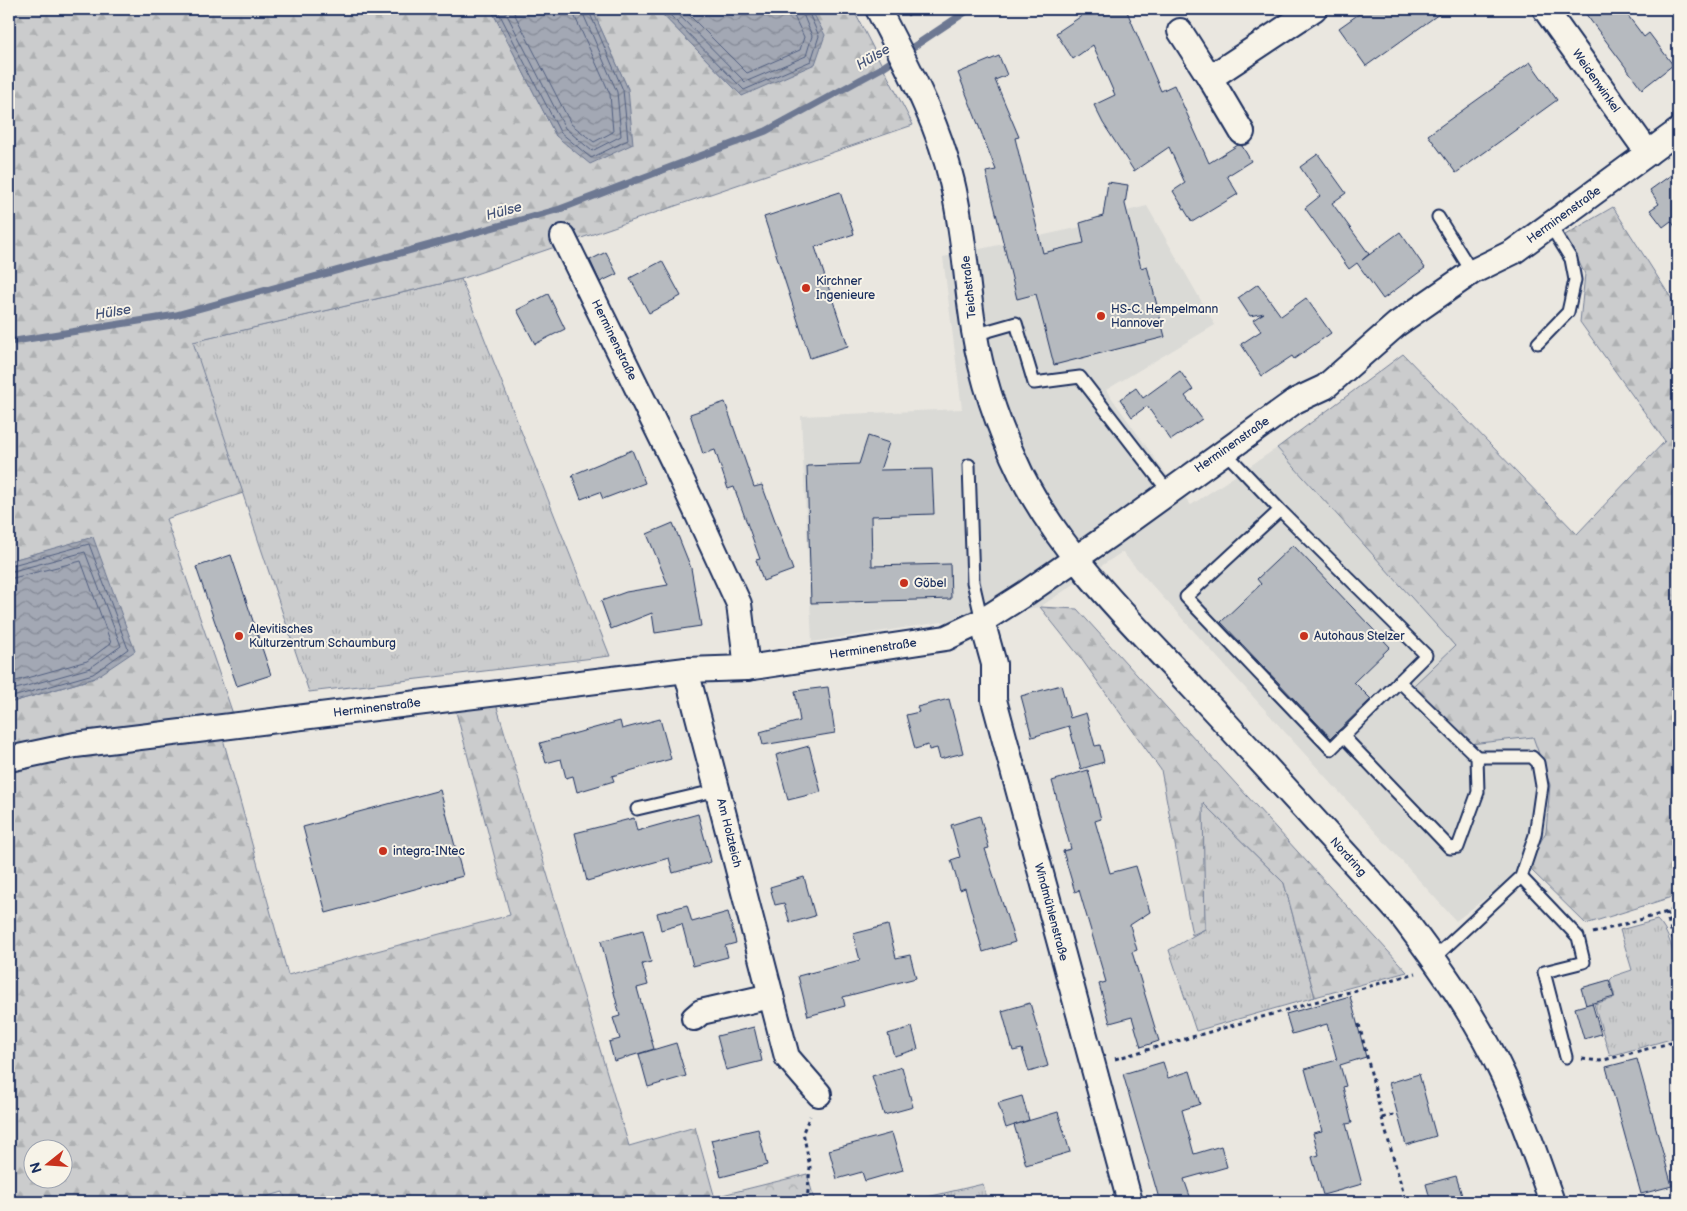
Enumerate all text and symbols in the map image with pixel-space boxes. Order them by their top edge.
water label: Hülse [853,40,893,74]
street label: Weidenwinkel [1569,46,1623,116]
street label: Herminenstraße [1524,183,1604,247]
water label: Hülse [484,198,524,224]
street label: Teichstraße [958,255,980,319]
place label: Kirchner Ingenieure [816,274,875,303]
marker: Kirchner Ingenieure [800,282,812,294]
street label: Herminenstraße [588,297,640,383]
water label: Hülse [94,301,132,323]
place label: HS-C. Hempelmann Hannover [1111,302,1218,331]
marker: HS-C. Hempelmann Hannover [1095,310,1107,322]
street label: Herminenstraße [1192,414,1272,476]
place label: Göbel [914,576,946,591]
marker: Göbel [898,577,910,589]
place label: Alevitisches Kulturzentrum Schaumburg [249,622,396,651]
place label: Autohaus Stelzer [1314,629,1405,644]
marker: Alevitisches Kulturzentrum Schaumburg [233,630,245,642]
marker: Autohaus Stelzer [1298,630,1310,642]
street label: Herminenstraße [828,635,918,663]
street label: Herminenstraße [332,695,422,721]
street label: Am Holzteich [713,797,745,869]
street label: Nordring [1326,834,1370,880]
place label: integra-INtec [393,844,465,859]
marker: integra-INtec [377,845,389,857]
street label: Windmühlenstraße [1031,861,1071,963]
north arrow [22,1138,72,1188]
text: N [26,1160,46,1175]

